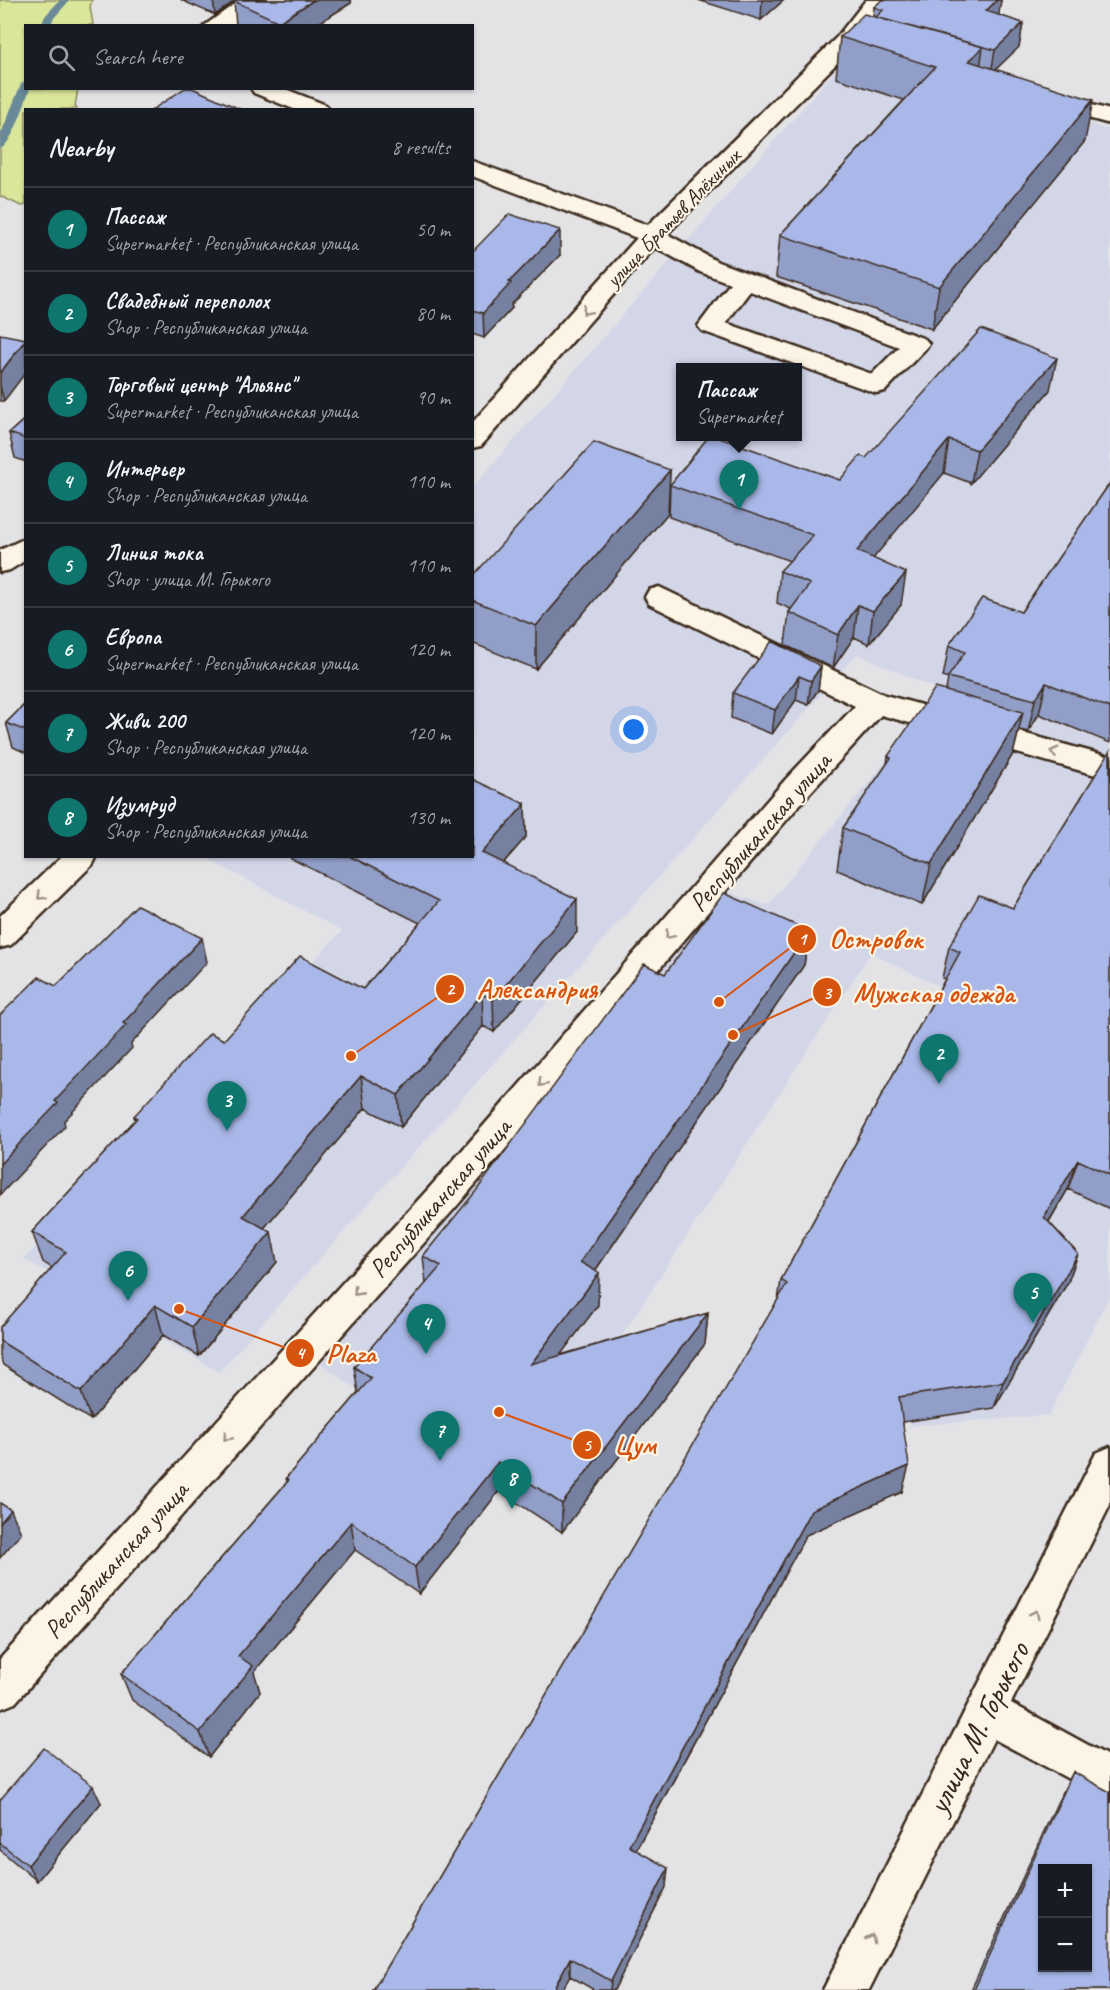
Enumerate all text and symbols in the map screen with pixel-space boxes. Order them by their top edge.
search box [24,24,474,90]
icon: search [45,41,78,74]
text: Search here [93,43,183,71]
text: Nearby [48,131,113,164]
text: 8 results [391,135,450,160]
street label: улица Братьев Алёхиных [598,142,747,295]
text: Пассаж [105,203,165,231]
text: 1 [63,217,72,242]
text: 50 m [416,217,450,242]
text: Supermarket · Республиканская улица [105,231,358,256]
text: Свадебный переполох [105,287,269,315]
text: 2 [63,301,72,326]
text: 80 m [416,301,450,326]
one-way arrow [582,304,593,315]
text: Shop · Республиканская улица [105,315,307,340]
popup [676,363,802,441]
text: Торговый центр "Альянс" [105,371,296,399]
text: Пассаж [697,376,756,404]
text: 3 [63,385,72,410]
text: 90 m [416,385,450,410]
text: Supermarket · Республиканская улица [105,399,358,424]
text: Supermarket [697,404,782,429]
text: Интерьер [105,455,184,483]
pin: 1 [720,460,758,510]
text: 4 [63,469,72,494]
text: 110 m [407,469,450,494]
text: Shop · Республиканская улица [105,483,307,508]
text: Линия тока [105,539,203,567]
text: 5 [63,553,72,578]
text: 110 m [407,553,450,578]
text: Shop · улица М. Горького [105,567,270,592]
text: Европа [105,623,161,651]
text: 6 [63,637,72,662]
text: 120 m [407,637,450,662]
text: Supermarket · Республиканская улица [105,651,358,676]
text: Живи 200 [105,707,185,735]
your location [619,715,648,744]
text: 7 [63,721,72,746]
text: 120 m [407,721,450,746]
text: Shop · Республиканская улица [105,735,307,760]
street label: Республиканская улица [682,744,840,919]
one-way arrow [1049,747,1059,760]
text: Изумруд [105,791,174,819]
text: 8 [63,805,72,830]
text: 130 m [407,805,450,830]
text: Shop · Республиканская улица [105,819,307,844]
one-way arrow [37,889,48,900]
callout: Островок [787,916,934,961]
text: Островок [829,922,925,956]
one-way arrow [665,928,676,939]
text: 1 [798,928,808,950]
callout: Александрия [435,966,609,1011]
callout: Мужская одежда [812,970,1026,1015]
text: Александрия [477,972,599,1006]
text: Мужская одежда [854,976,1017,1010]
text: 2 [446,978,456,1000]
text: 3 [823,982,833,1004]
pin: 2 [920,1034,958,1084]
one-way arrow [538,1076,549,1087]
pin: 3 [208,1082,246,1131]
street label: Республиканская улица [362,1110,520,1285]
pin: 6 [108,1252,148,1301]
pin: 5 [1014,1274,1052,1323]
one-way arrow [353,1285,364,1296]
pin: 4 [406,1304,446,1354]
callout: Plaza [285,1330,388,1375]
text: Plaza [326,1336,378,1370]
text: 4 [296,1342,306,1364]
pin: 7 [420,1412,460,1461]
callout: Цум [572,1422,668,1467]
text: Цум [614,1428,658,1462]
one-way arrow [223,1430,234,1441]
text: 5 [583,1434,593,1456]
pin: 8 [492,1460,532,1509]
street label: Республиканская улица [37,1473,197,1646]
one-way arrow [1028,1610,1040,1621]
street label: улица М. Горького [916,1634,1040,1823]
map controls [1038,1864,1092,1972]
button: + [1038,1864,1092,1918]
button: − [1038,1918,1092,1972]
one-way arrow [864,1933,875,1944]

